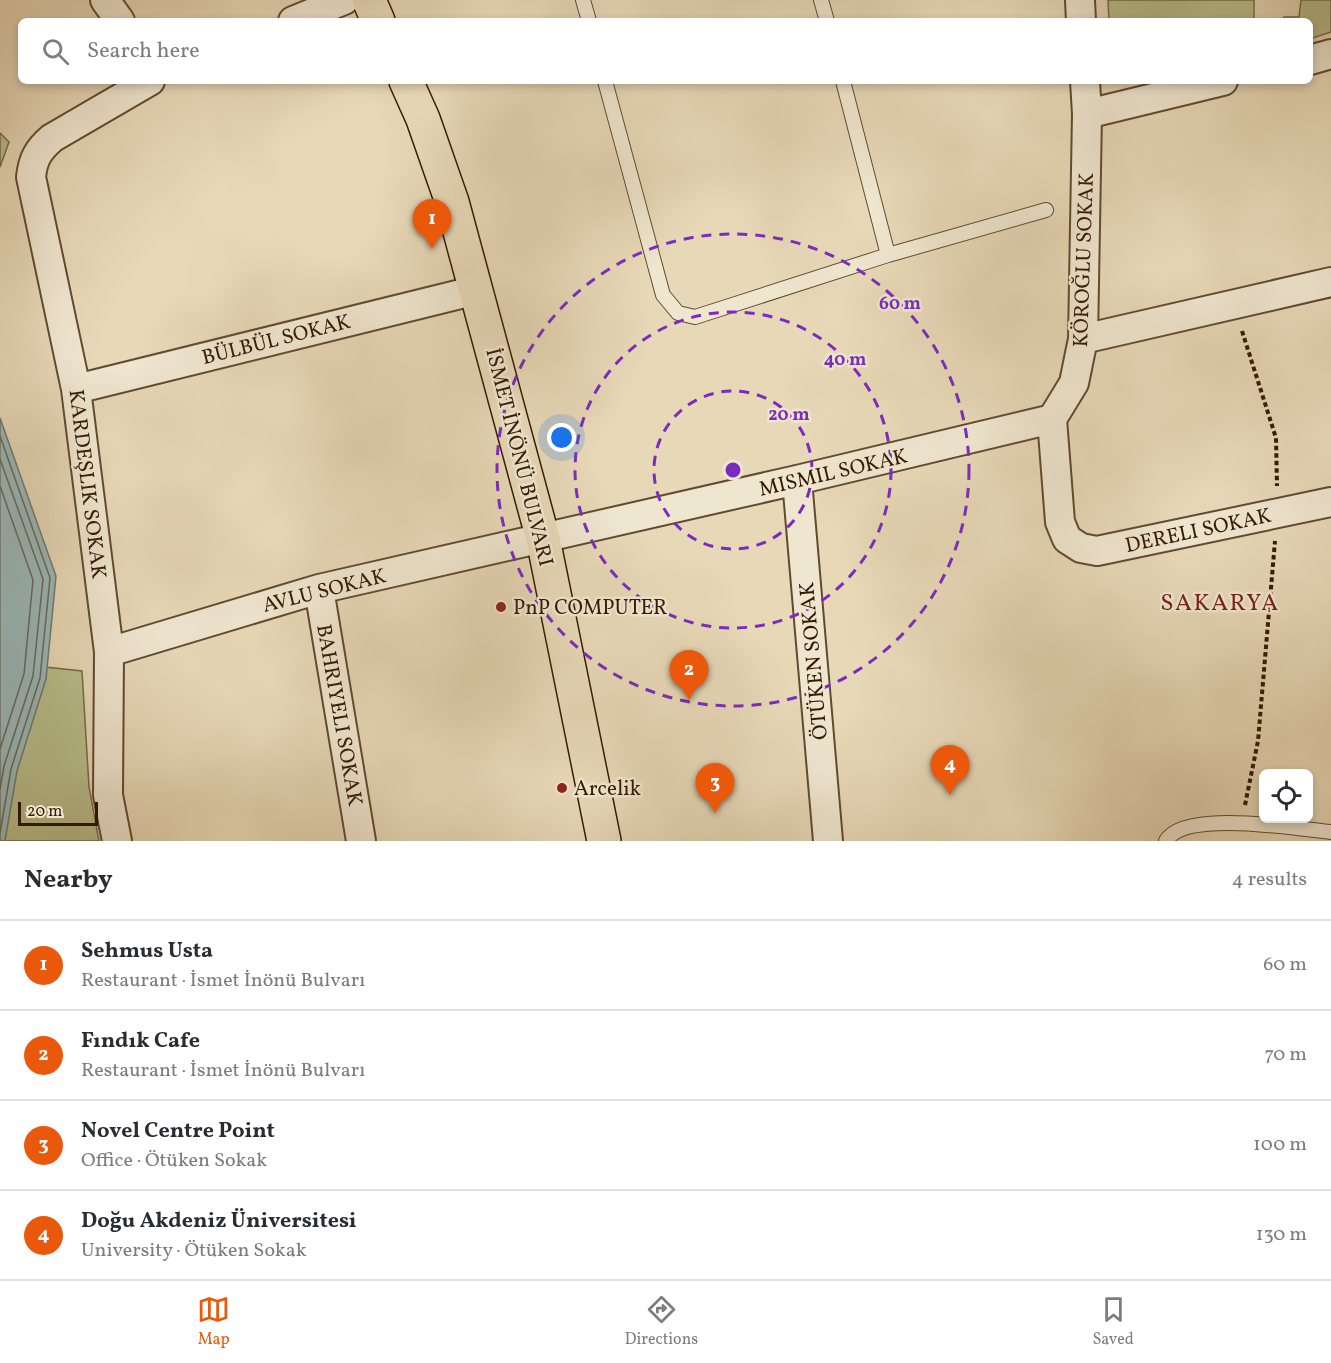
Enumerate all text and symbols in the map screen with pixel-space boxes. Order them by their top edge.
search box [18,18,1313,84]
icon: search [39,35,72,68]
text: Search here [87,36,200,67]
street label: KÖROĞLU SOKAK [1067,172,1102,348]
pin: 1 [412,200,452,249]
text: 60 m [879,292,921,317]
street label: BÜLBÜL SOKAK [199,308,354,373]
street label: İSMET İNÖNÜ BULVARI [477,345,560,570]
text: 40 m [824,348,866,373]
street label: KARDEŞLIK SOKAK [60,388,113,581]
text: 20 m [768,403,810,428]
your location [547,423,576,452]
street label: MISMIL SOKAK [756,442,911,505]
centre of rings [723,460,743,480]
street label: DERELI SOKAK [1123,502,1274,561]
street label: AVLU SOKAK [260,562,389,621]
street label: ÖTÜKEN SOKAK [793,581,836,741]
district label: SAKARYA [1160,587,1280,621]
place label: PnP COMPUTER [513,594,667,623]
marker: PnP COMPUTER [494,600,508,614]
street label: BAHRIYELI SOKAK [308,622,369,809]
pin: 2 [670,650,708,700]
pin: 4 [930,746,970,795]
pin: 3 [696,764,734,813]
map controls [1259,769,1313,823]
button: locate [1259,769,1313,823]
place label: Arcelik [574,775,642,804]
marker: Arcelik [555,781,569,795]
scale bar [18,799,98,826]
text: 20 m [27,801,62,823]
text: Nearby [24,862,113,898]
text: 4 results [1232,866,1307,894]
text: Sehmus Usta [81,936,213,967]
text: 1 [39,951,48,979]
text: 60 m [1263,951,1307,979]
text: Restaurant · İsmet İnönü Bulvarı [81,967,365,995]
text: Fındık Cafe [81,1026,200,1057]
text: 2 [38,1041,49,1069]
text: 70 m [1264,1041,1307,1069]
text: Restaurant · İsmet İnönü Bulvarı [81,1057,365,1085]
text: Novel Centre Point [81,1116,275,1147]
text: 3 [38,1131,49,1159]
text: 100 m [1253,1131,1307,1159]
text: Office · Ötüken Sokak [81,1147,267,1175]
text: Doğu Akdeniz Üniversitesi [81,1206,357,1237]
text: 4 [37,1221,50,1249]
text: 130 m [1256,1221,1307,1249]
text: University · Ötüken Sokak [81,1237,307,1265]
tab: Map [197,1293,230,1351]
tab: Directions [625,1293,698,1351]
tab: Saved [1093,1293,1134,1351]

